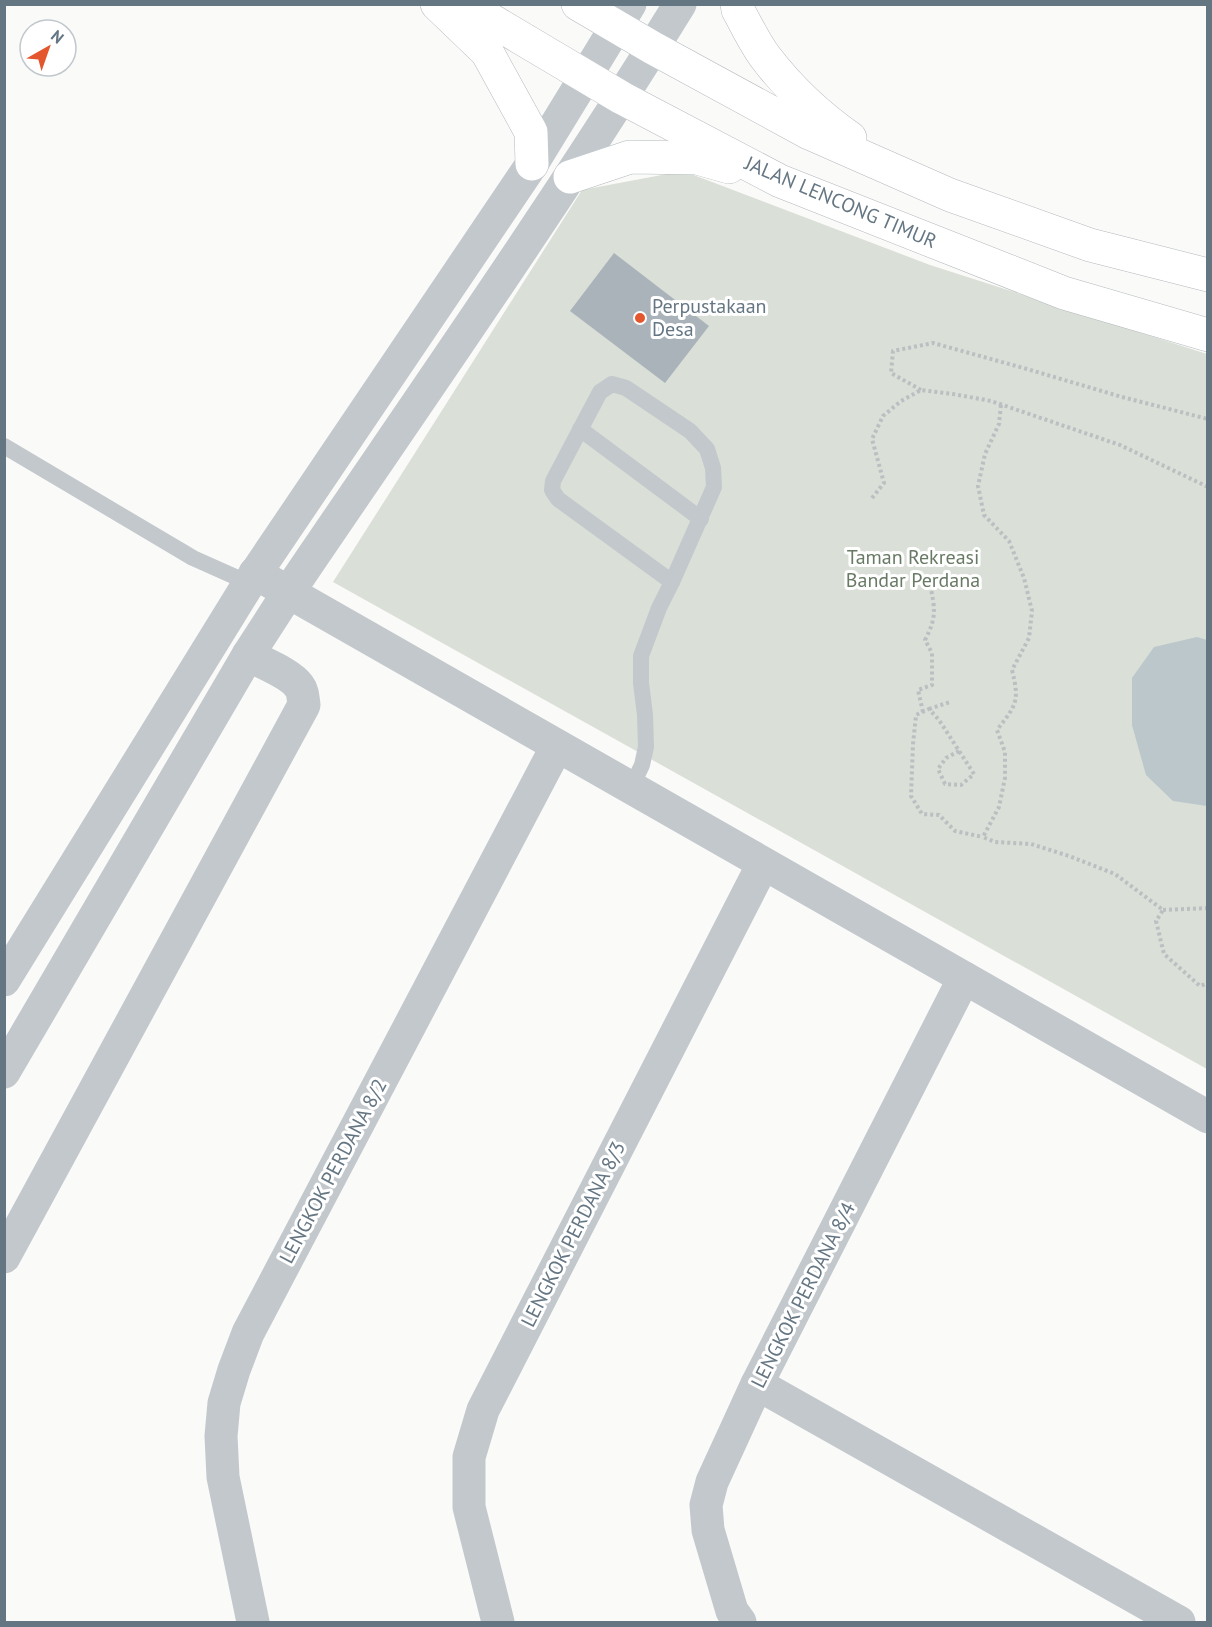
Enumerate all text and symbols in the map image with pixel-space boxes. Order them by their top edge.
north arrow [18,18,78,78]
text: N [47,25,68,48]
street label: JALAN LENCONG TIMUR [740,149,941,254]
place label: Perpustakaan Desa [652,293,767,342]
marker: Perpustakaan Desa [633,311,647,325]
park label: Taman Rekreasi Bandar Perdana [846,544,980,593]
street label: LENGKOK PERDANA 8/2 [273,1074,393,1268]
street label: LENGKOK PERDANA 8/3 [515,1137,631,1331]
street label: LENGKOK PERDANA 8/4 [745,1198,861,1392]

